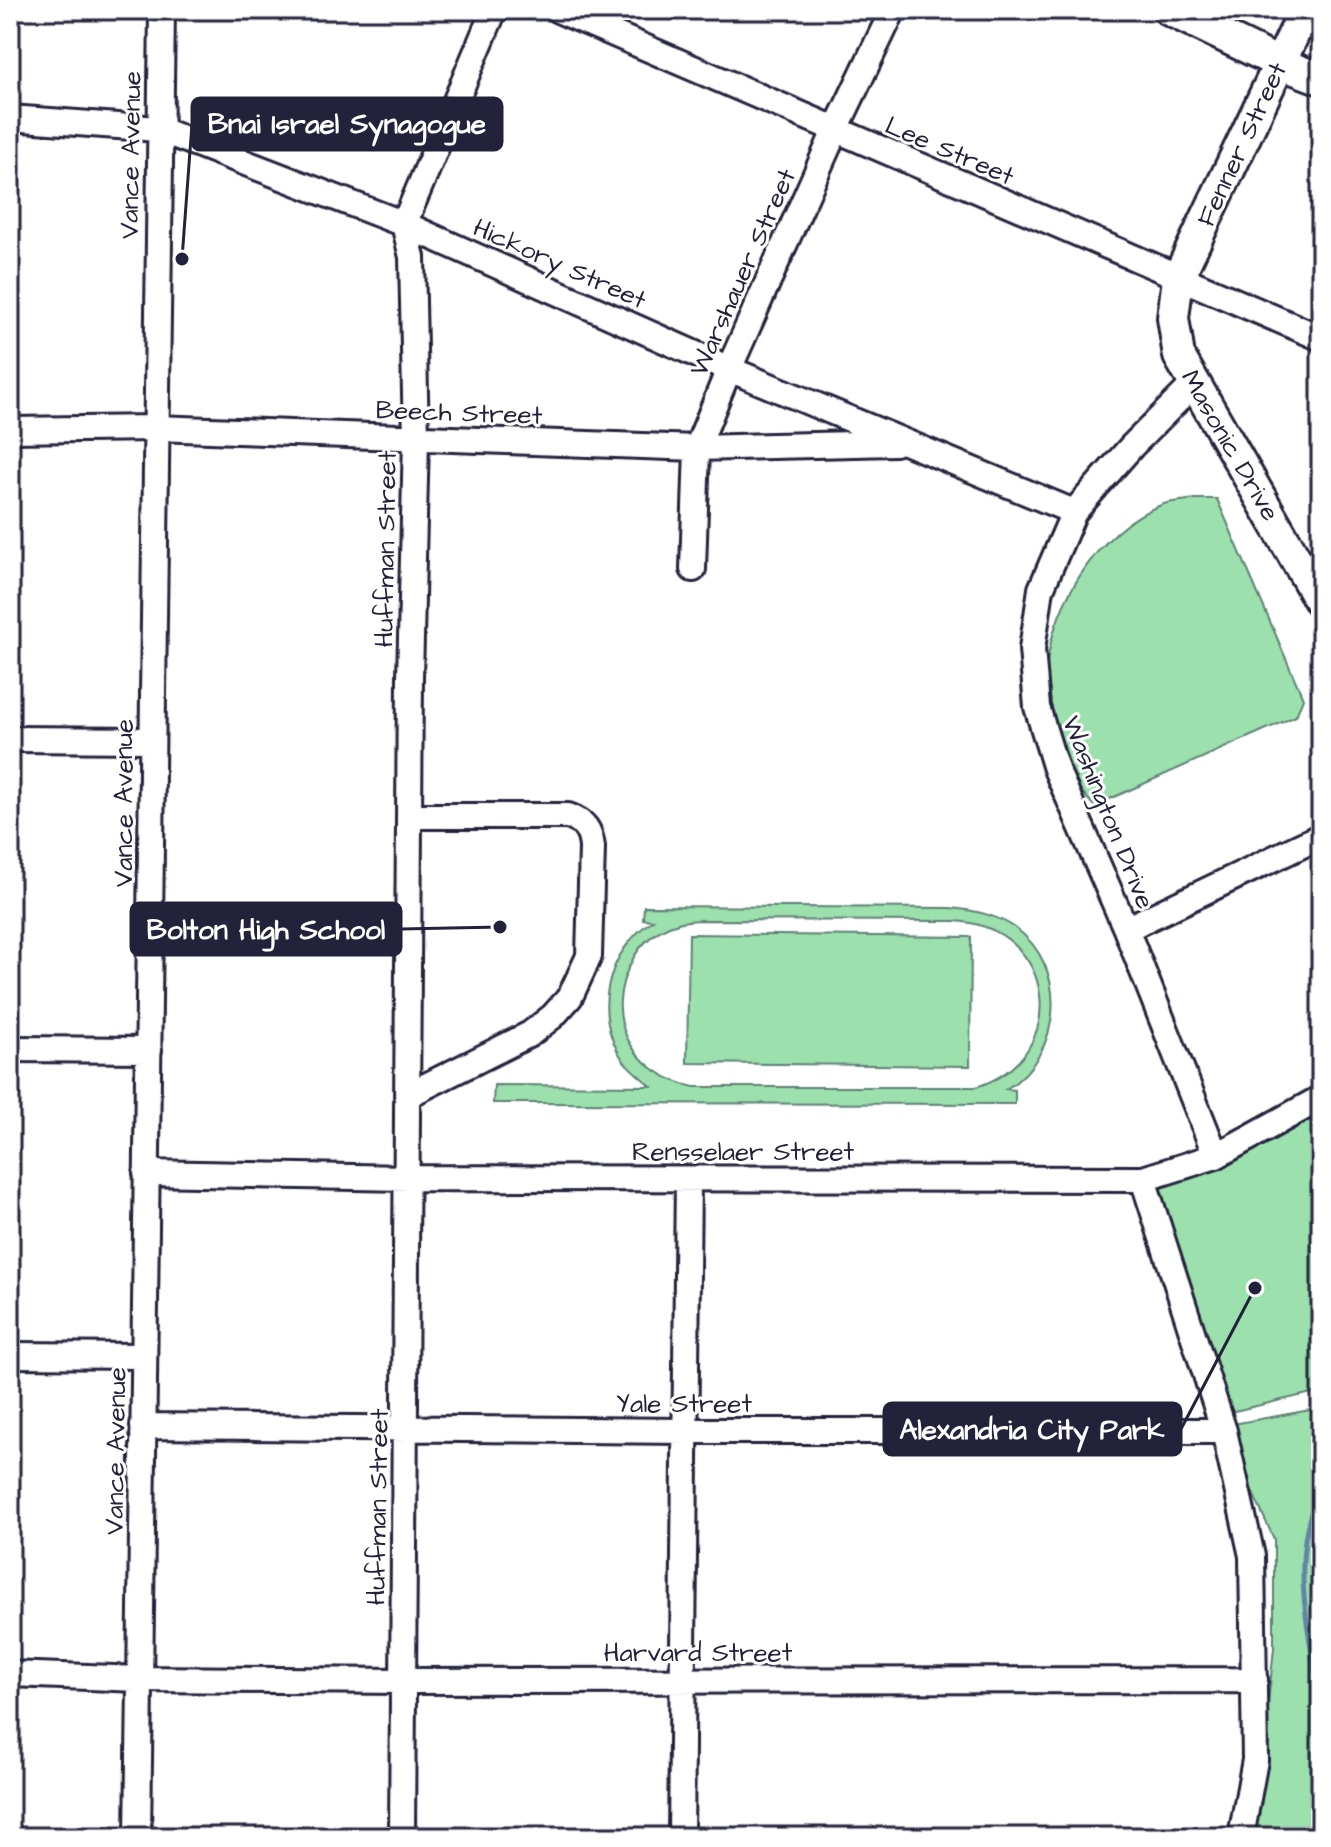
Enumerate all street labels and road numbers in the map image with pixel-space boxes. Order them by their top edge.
street label: Fenner Street [1188,56,1296,232]
street label: Vance Avenue [112,71,150,239]
street label: Lee Street [880,108,1020,194]
street label: Warshauer Street [681,163,805,382]
street label: Hickory Street [467,210,652,320]
street label: Masonic Drive [1172,363,1288,528]
street label: Beech Street [375,392,543,434]
street label: Huffman Street [366,450,406,648]
street label: Washington Drive [1051,711,1163,915]
street label: Vance Avenue [106,719,142,887]
street label: Rensselaer Street [632,1134,855,1170]
street label: Vance Avenue [97,1367,135,1535]
street label: Yale Street [616,1386,752,1422]
street label: Huffman Street [358,1408,398,1606]
street label: Harvard Street [604,1635,793,1671]

